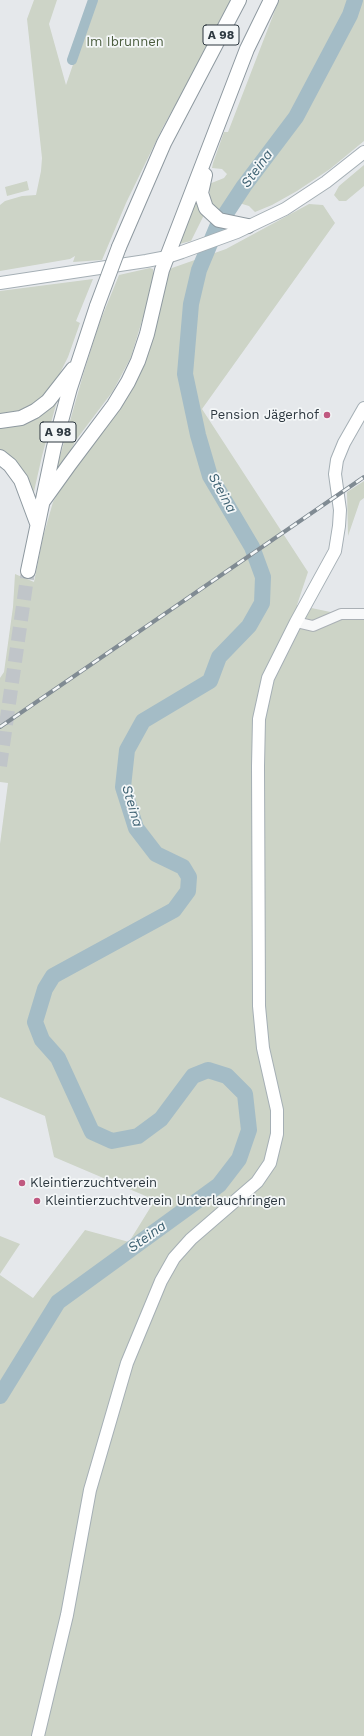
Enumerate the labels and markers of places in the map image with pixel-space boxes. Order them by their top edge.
place label: Pension Jägerhof [210,407,319,423]
marker: Pension Jägerhof [322,410,332,420]
place label: Kleintierzuchtverein [30,1175,157,1191]
marker: Kleintierzuchtverein [17,1178,27,1188]
place label: Kleintierzuchtverein Unterlauchringen [45,1193,286,1209]
marker: Kleintierzuchtverein Unterlauchringen [32,1196,42,1206]

